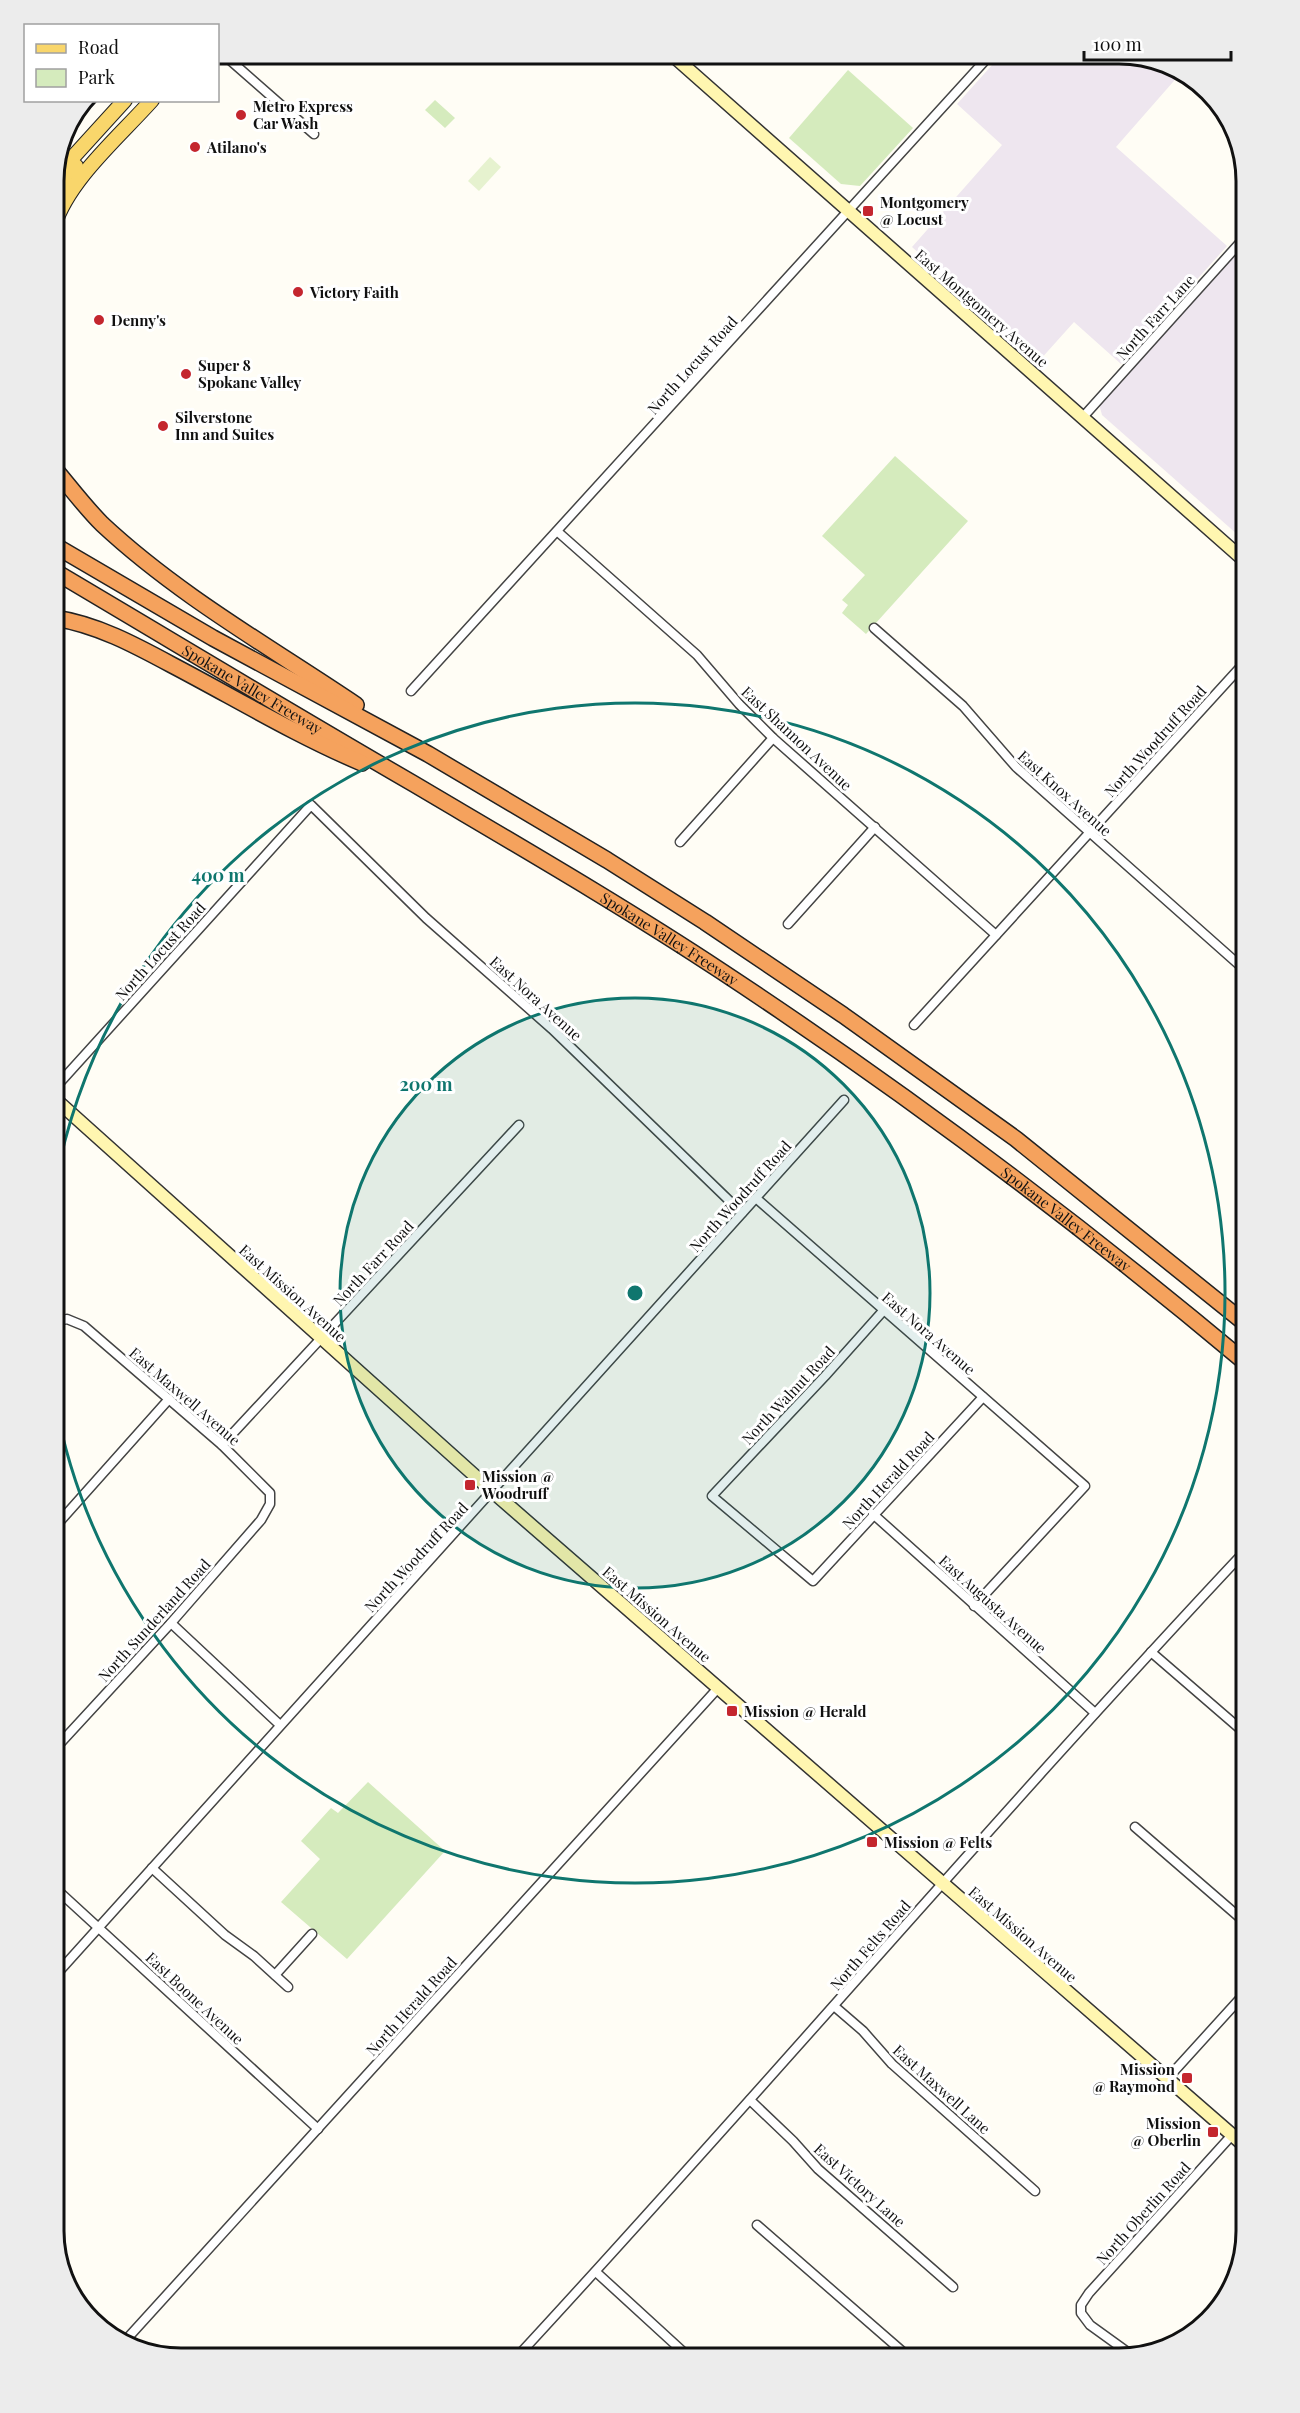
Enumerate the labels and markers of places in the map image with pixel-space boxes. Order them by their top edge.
place label: Metro Express Car Wash [253,96,353,133]
marker: Metro Express Car Wash [234,108,248,122]
place label: Atilano's [206,137,267,157]
marker: Atilano's [188,140,202,154]
place label: Montgomery @ Locust [880,192,969,229]
marker: Montgomery @ Locust [861,204,875,218]
place label: Victory Faith [309,282,399,302]
marker: Victory Faith [291,285,305,299]
place label: Denny's [111,310,166,330]
marker: Denny's [92,313,106,327]
place label: Super 8 Spokane Valley [198,355,302,392]
marker: Super 8 Spokane Valley [179,367,193,381]
place label: Silverstone Inn and Suites [175,407,274,444]
marker: Silverstone Inn and Suites [156,419,170,433]
centre of rings [625,1283,645,1303]
place label: Mission @ Woodruff [481,1466,554,1503]
marker: Mission @ Woodruff [463,1478,477,1492]
place label: Mission @ Herald [744,1701,867,1721]
marker: Mission @ Herald [725,1704,739,1718]
place label: Mission @ Felts [884,1832,992,1852]
marker: Mission @ Felts [865,1835,879,1849]
place label: Mission @ Raymond [1092,2059,1176,2096]
marker: Mission @ Raymond [1180,2071,1194,2085]
place label: Mission @ Oberlin [1131,2113,1202,2150]
marker: Mission @ Oberlin [1206,2125,1220,2139]

